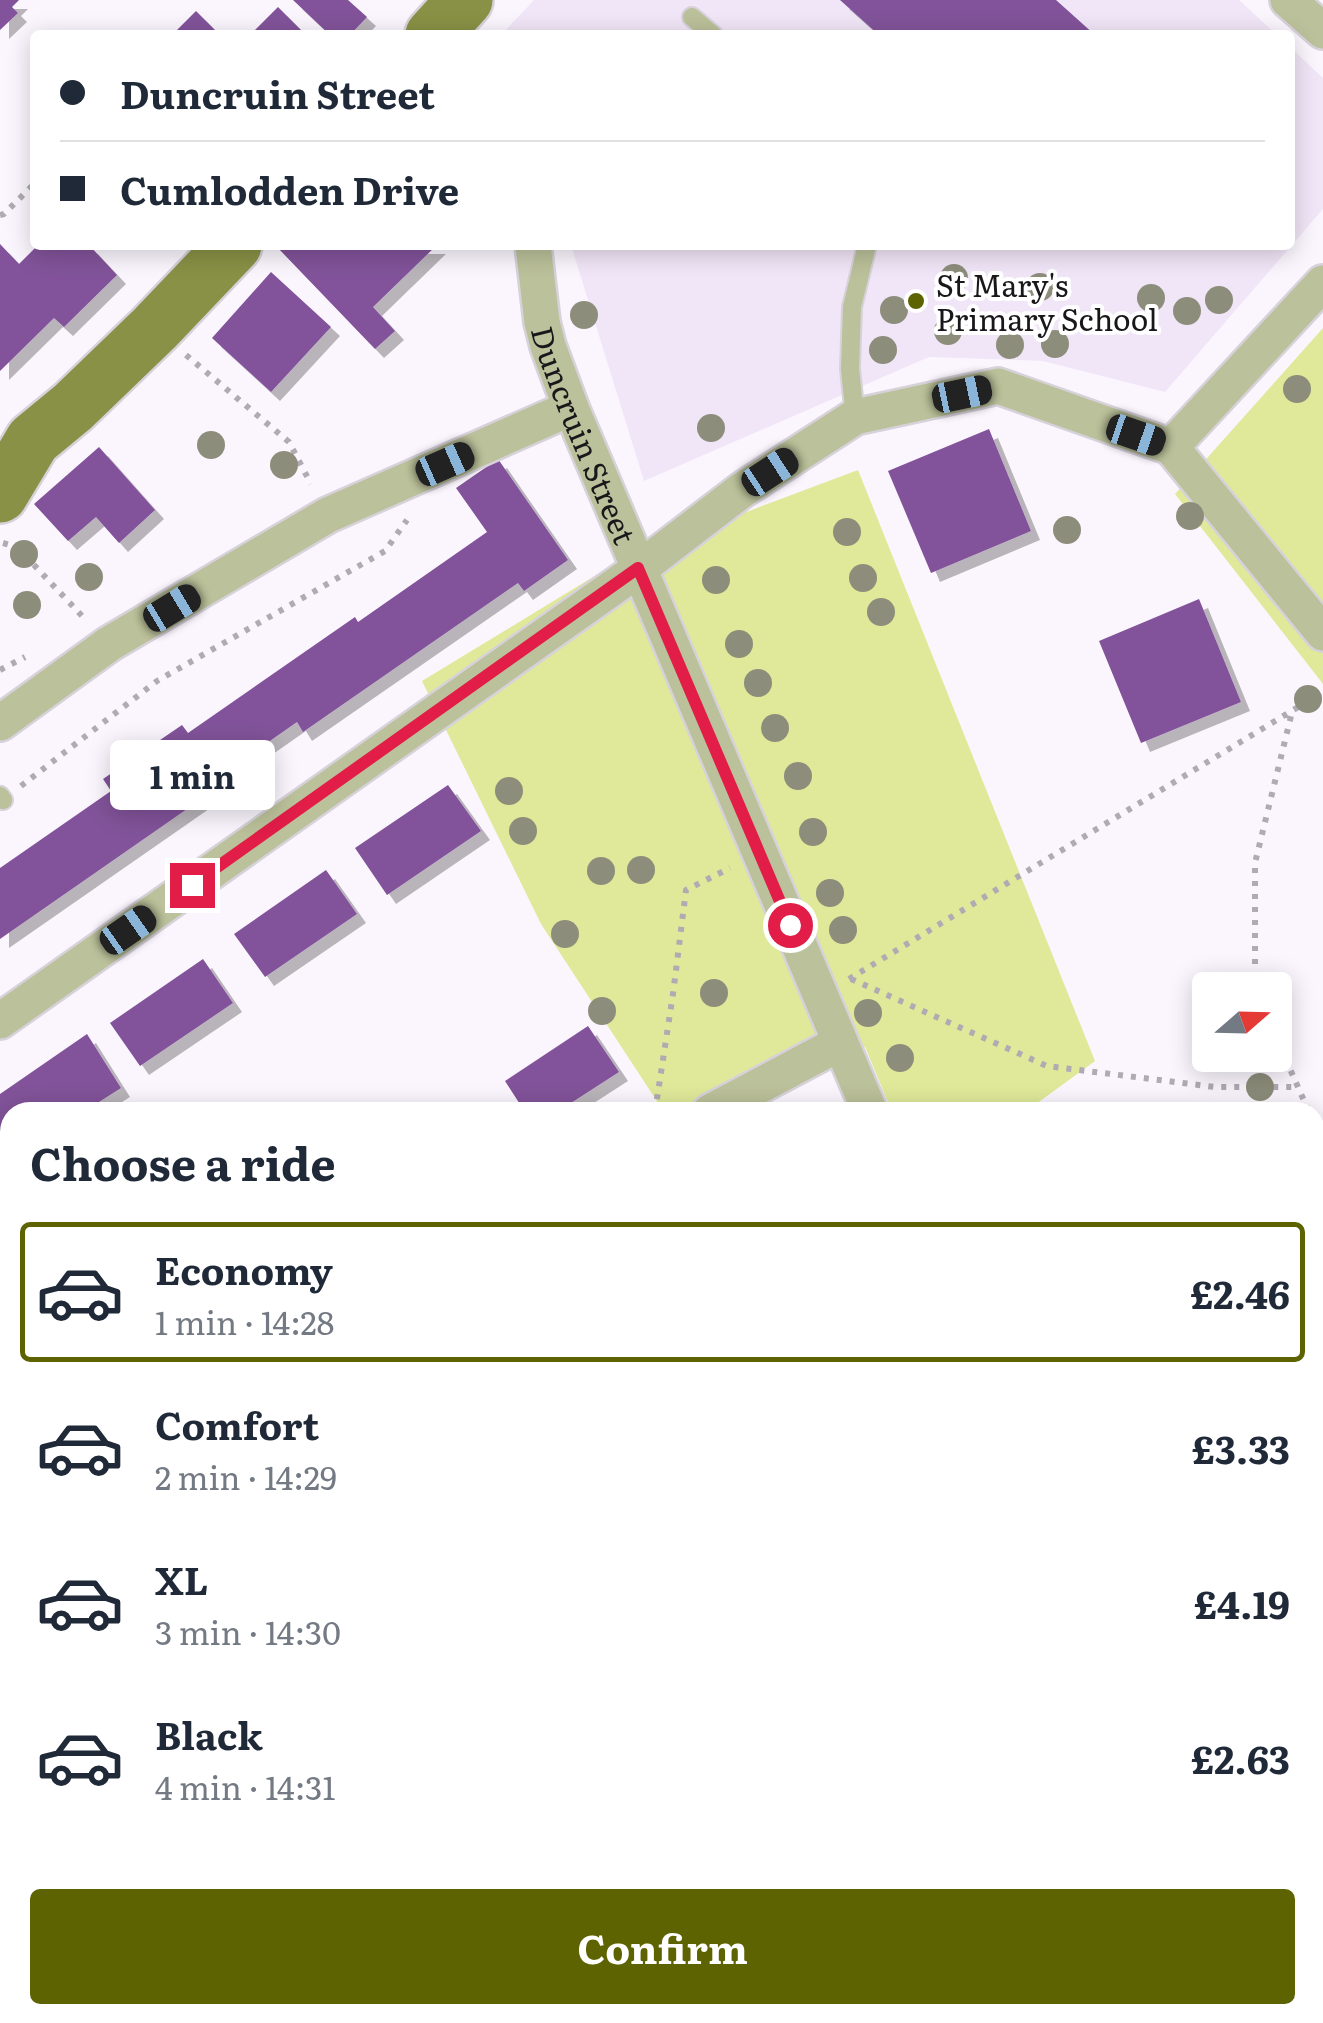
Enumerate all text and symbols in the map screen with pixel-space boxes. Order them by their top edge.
text: Duncruin Street [120,64,435,121]
text: Cumlodden Drive [120,160,459,217]
place label: St Mary's Primary School [936,262,1158,340]
marker: St Mary's Primary School [905,290,927,312]
street label: Duncruin Street [522,321,648,550]
car [930,373,994,415]
car [1103,411,1169,459]
car [411,438,479,490]
car [737,443,803,501]
car [139,580,205,636]
callout: 1 min [110,740,274,810]
text: 1 min [150,751,235,799]
route end [170,863,215,908]
car [95,901,161,959]
route start [768,903,813,948]
north arrow [1192,972,1292,1072]
map controls [1192,972,1292,1072]
text: Choose a ride [30,1128,336,1195]
text: Economy [155,1240,333,1297]
icon: car [35,1247,125,1337]
text: £2.46 [1190,1264,1290,1321]
text: 1 min · 14:28 [155,1297,334,1345]
text: Comfort [155,1395,319,1452]
icon: car [35,1402,125,1492]
text: £3.33 [1192,1419,1290,1476]
text: 2 min · 14:29 [155,1452,337,1500]
text: XL [155,1550,208,1607]
icon: car [35,1557,125,1647]
text: £4.19 [1194,1574,1290,1631]
text: 3 min · 14:30 [155,1607,341,1655]
text: Black [155,1705,263,1762]
icon: car [35,1712,125,1802]
text: £2.63 [1191,1729,1290,1786]
text: 4 min · 14:31 [155,1762,335,1810]
button: Confirm [30,1889,1295,2004]

